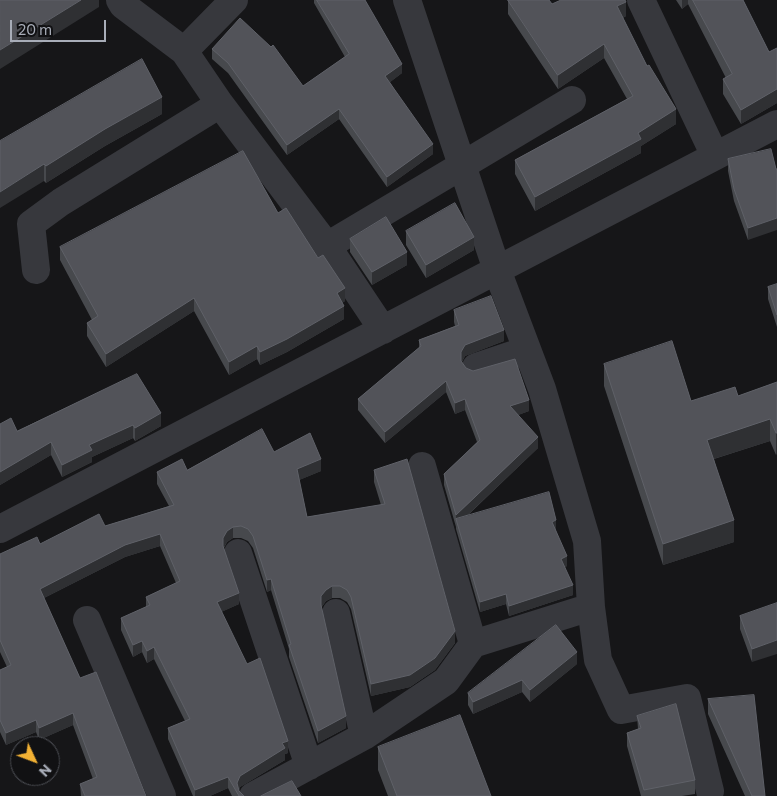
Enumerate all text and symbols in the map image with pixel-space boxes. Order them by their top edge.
scale bar [12,10,109,42]
text: 20 m [18,20,52,38]
north arrow [10,736,60,786]
text: N [36,761,55,781]

